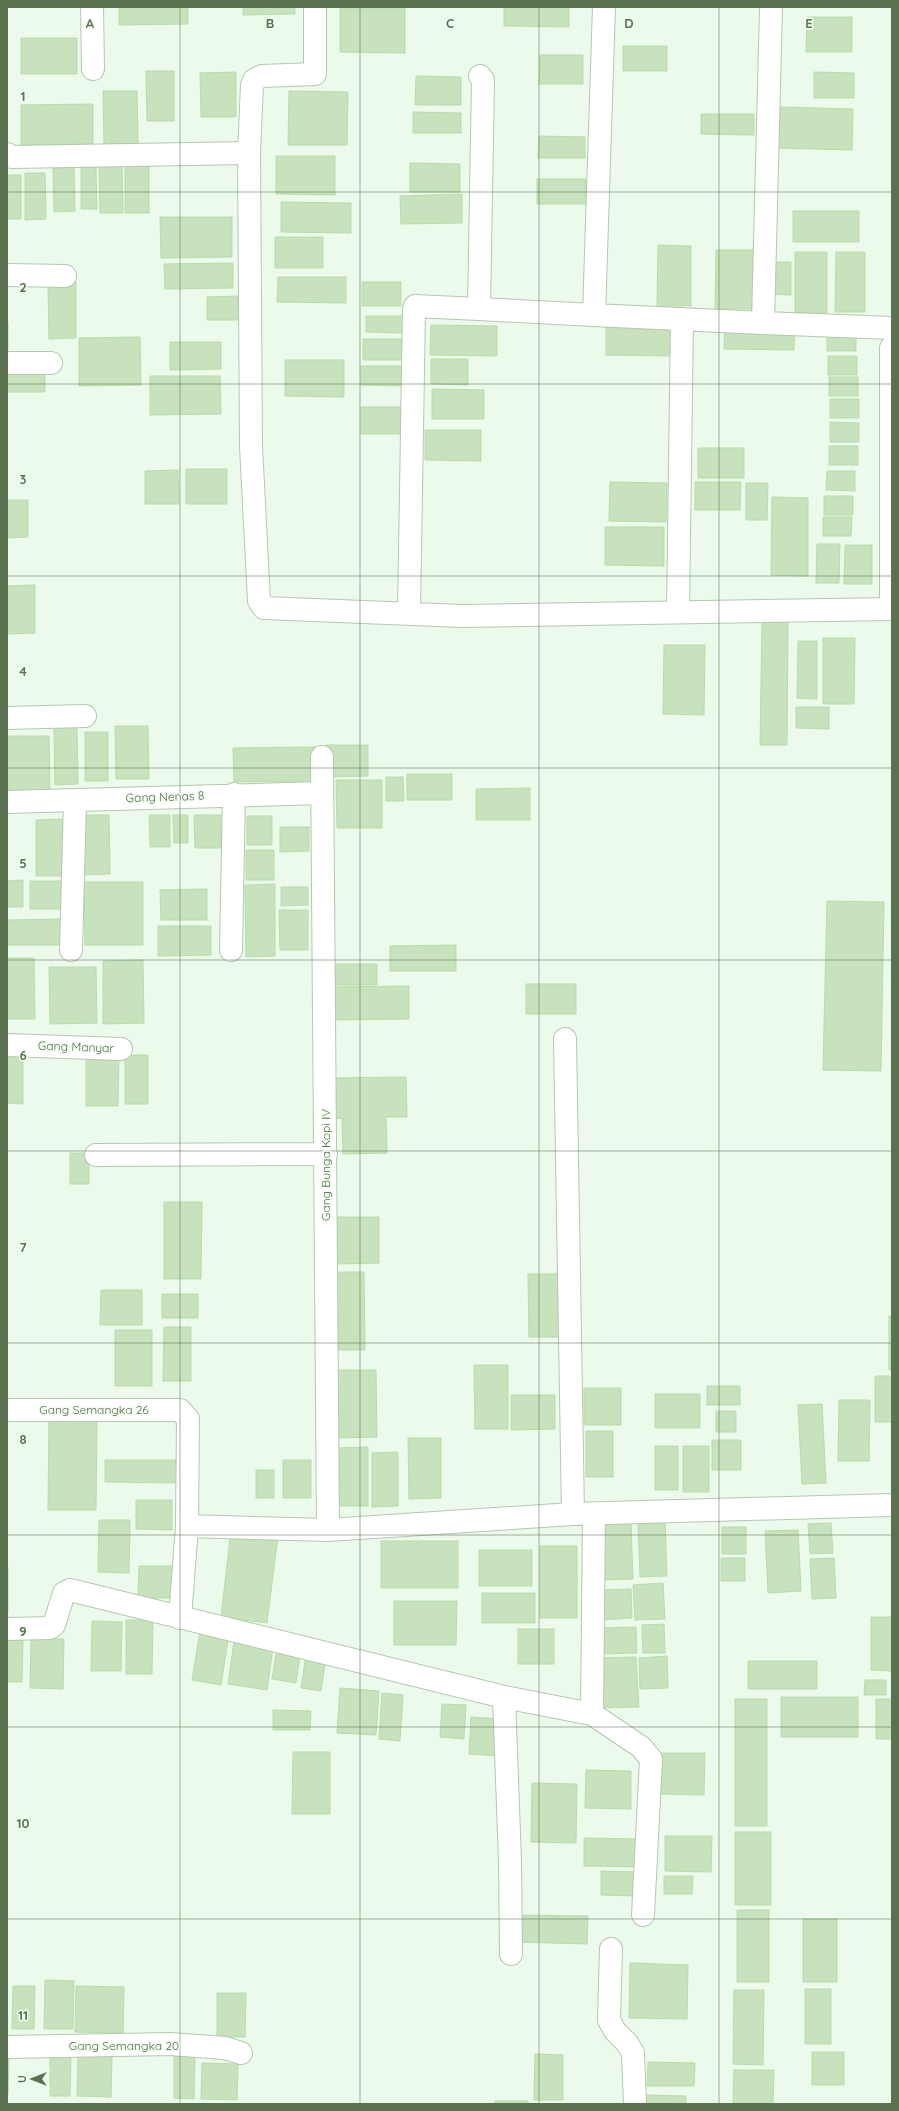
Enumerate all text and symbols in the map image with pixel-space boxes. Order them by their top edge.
text: A [86,15,95,31]
text: B [266,15,274,31]
text: C [446,15,454,31]
text: D [624,15,634,31]
text: E [805,15,813,31]
text: 1 [20,88,26,104]
text: 2 [19,279,27,295]
text: 3 [20,471,27,487]
text: 4 [19,663,27,679]
street label: Gang Nenas 8 [125,788,205,805]
text: 5 [19,855,27,871]
street label: Gang Manyar [38,1038,115,1055]
text: 6 [19,1047,27,1063]
street label: Gang Bunga Kopi IV [318,1109,333,1221]
text: 7 [19,1239,27,1255]
street label: Gang Semangka 26 [39,1402,149,1417]
text: 8 [19,1431,27,1447]
text: 9 [19,1623,27,1639]
text: 10 [16,1815,30,1831]
text: 11 [18,2007,28,2023]
street label: Gang Semangka 20 [69,2038,179,2053]
north arrow [12,2059,52,2099]
text: U [15,2075,29,2083]

